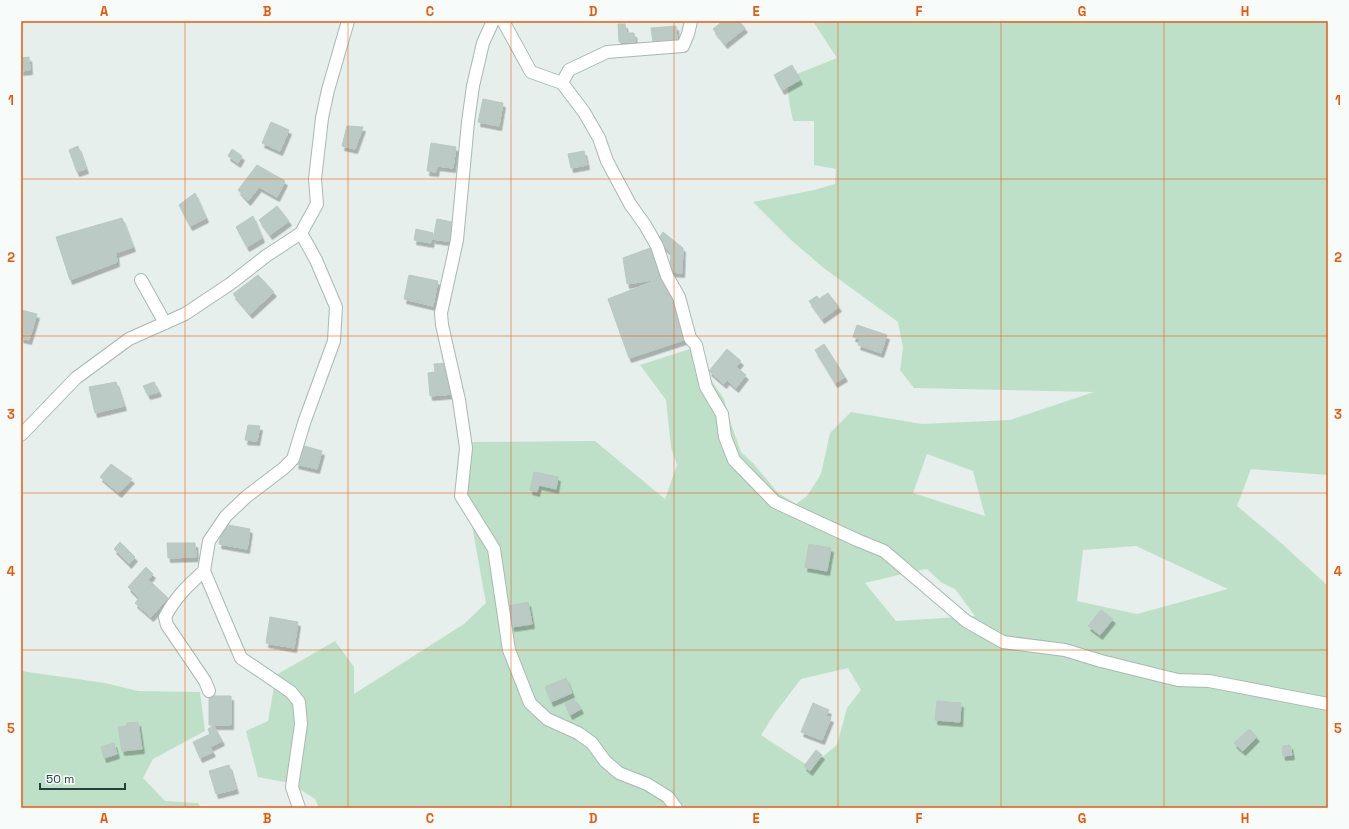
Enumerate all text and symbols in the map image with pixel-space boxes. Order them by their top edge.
text: A [100,3,109,20]
text: B [263,3,272,20]
text: C [426,3,434,20]
text: D [589,3,598,20]
text: E [752,3,760,20]
text: F [916,3,923,20]
text: G [1078,3,1086,20]
text: H [1241,3,1249,20]
text: 1 [8,92,14,109]
text: 1 [1335,92,1341,109]
text: 2 [7,249,15,266]
text: 2 [1334,249,1342,266]
text: 3 [7,406,15,423]
text: 3 [1334,406,1342,423]
text: 4 [7,563,15,580]
text: 4 [1334,563,1342,580]
text: 5 [7,720,15,737]
text: 5 [1334,720,1342,737]
scale bar [40,765,125,791]
text: 50 m [46,771,74,787]
text: A [100,810,109,827]
text: B [263,810,272,827]
text: C [426,810,434,827]
text: D [589,810,598,827]
text: E [752,810,760,827]
text: F [916,810,923,827]
text: G [1078,810,1086,827]
text: H [1241,810,1249,827]

